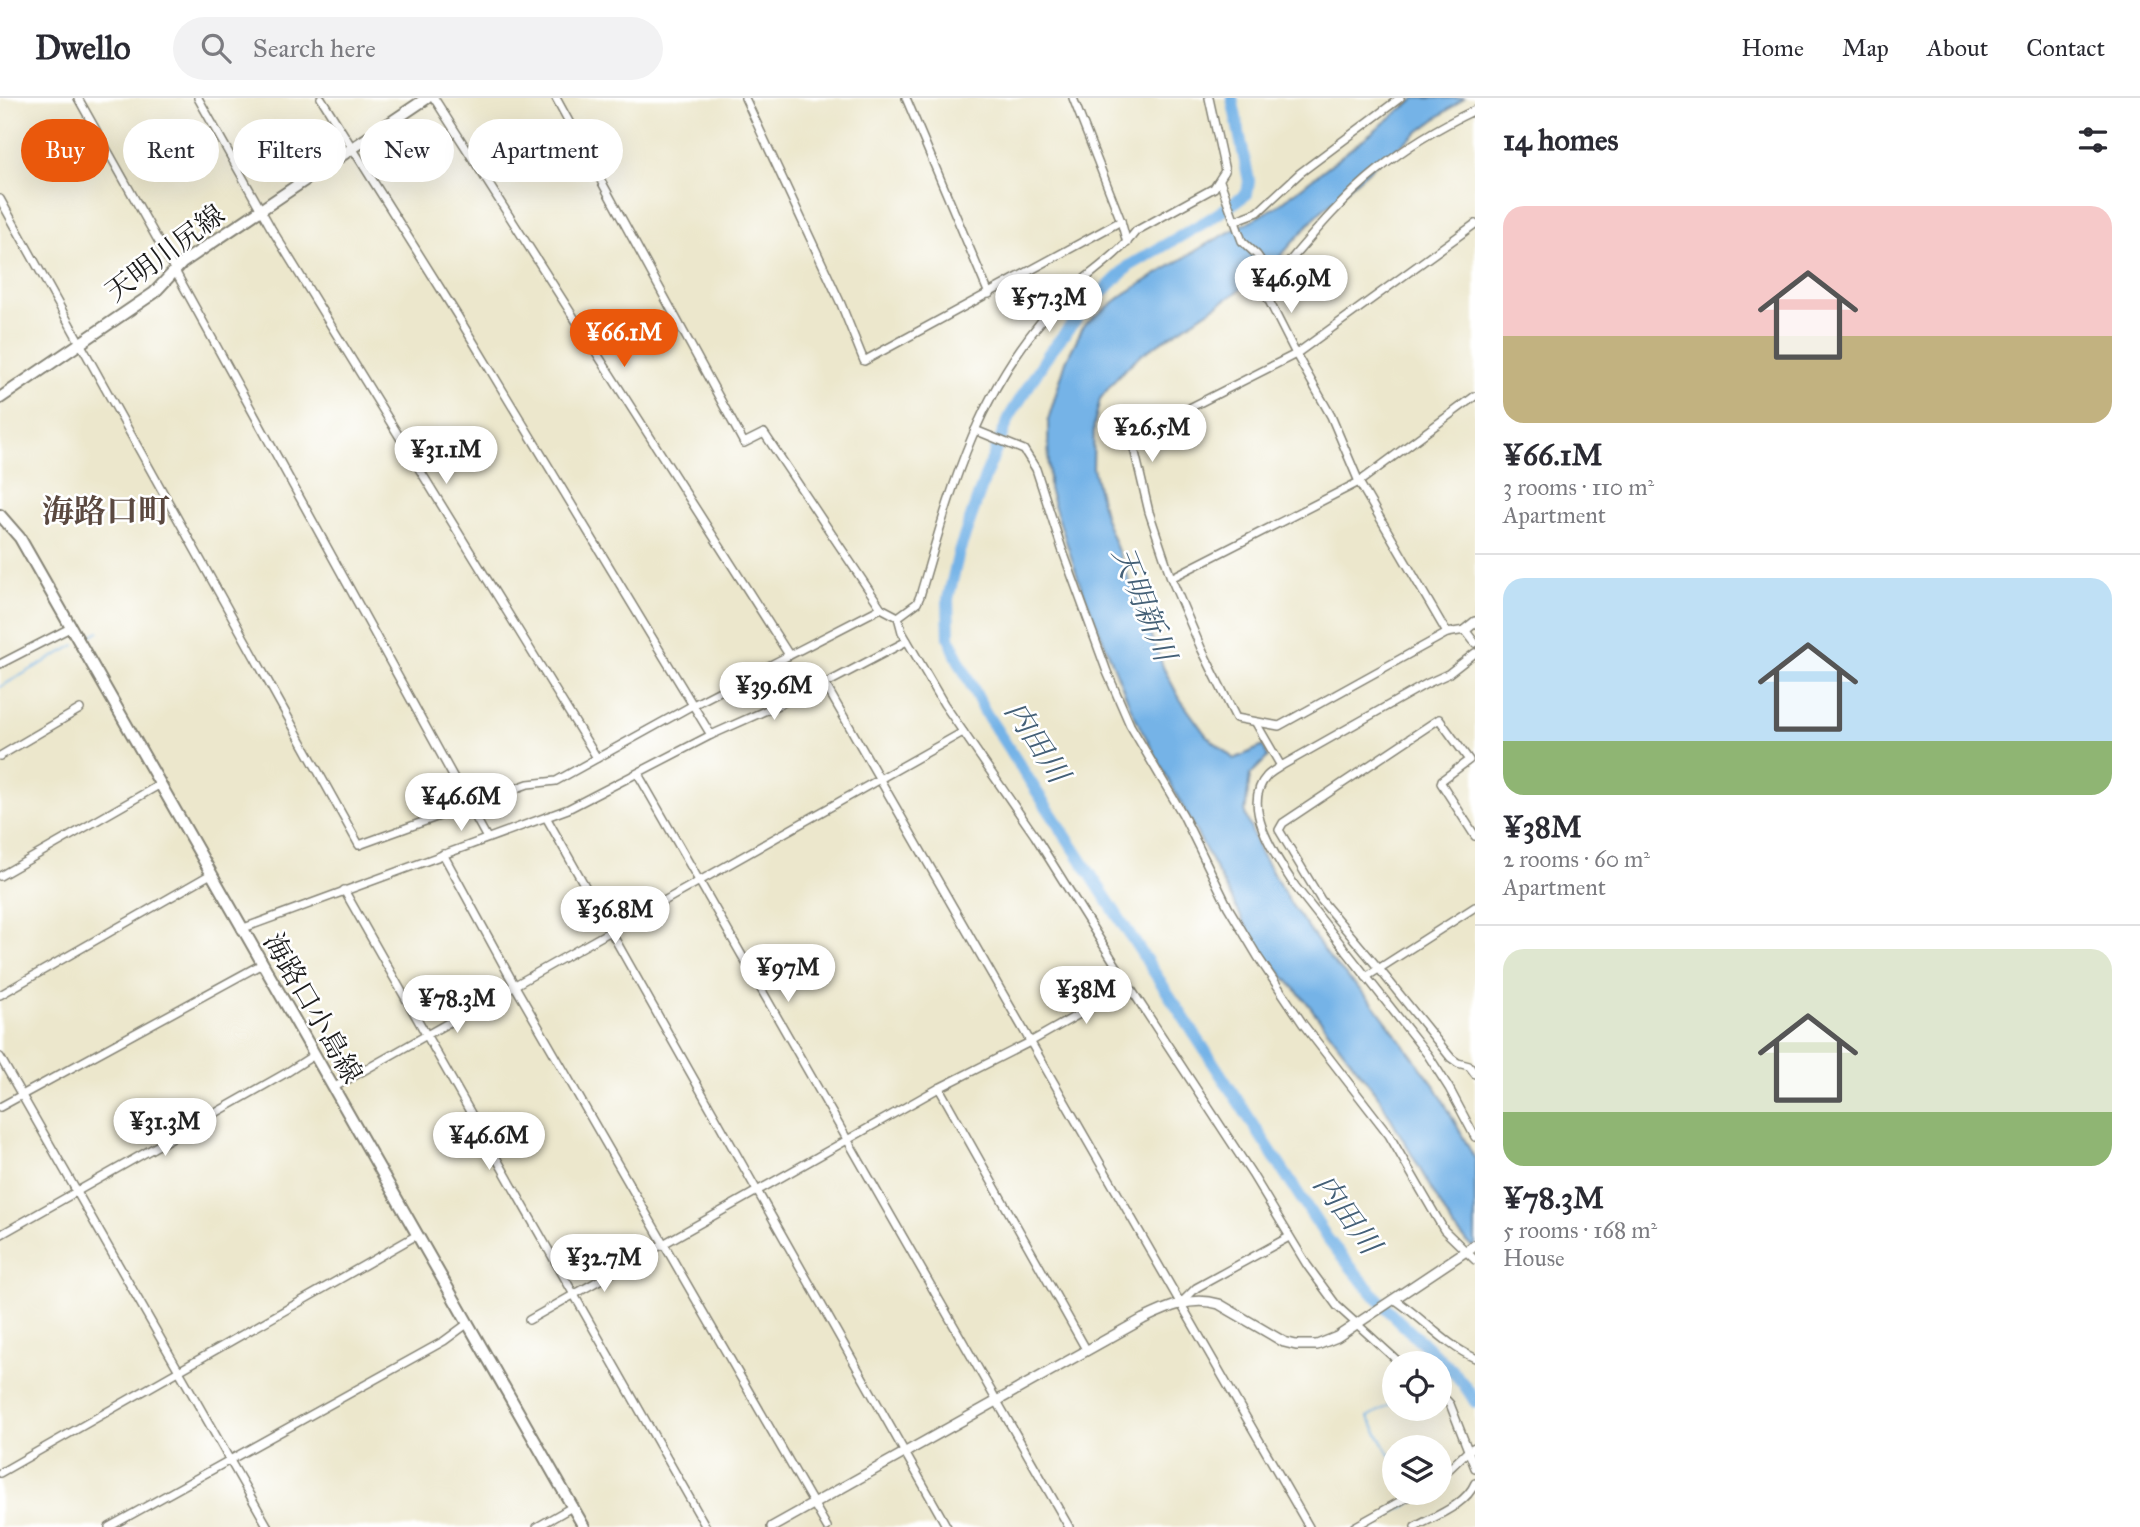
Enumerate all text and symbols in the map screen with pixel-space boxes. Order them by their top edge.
search box [173,17,663,80]
text: Dwello [35,28,131,68]
icon: search [197,29,235,67]
text: Search here [253,32,376,64]
text: Home [1741,33,1804,63]
text: Map [1842,33,1889,63]
text: About [1927,33,1988,63]
text: Contact [2026,33,2105,63]
chip: Buy [21,119,109,182]
chip: Rent [123,119,219,182]
chip: Filters [233,119,346,182]
chip: New [360,119,454,182]
chip: Apartment [468,119,623,182]
icon: filters [2074,121,2112,159]
text: 14 homes [1503,122,1618,158]
street label: 天明川尻線 [99,197,231,309]
icon: home [1745,252,1871,378]
pin: ¥46.9M [1234,256,1348,315]
text: ¥46.9M [1251,264,1331,292]
pin: ¥57.3M [992,274,1106,334]
text: ¥57.3M [1011,283,1087,311]
pin: ¥66.1M [567,310,681,369]
text: ¥66.1M [586,318,662,346]
pin: ¥26.5M [1095,404,1209,464]
text: ¥26.5M [1113,413,1191,441]
pin: ¥31.1M [389,426,503,486]
text: ¥31.1M [411,435,481,463]
text: ¥66.1M [1503,437,1602,473]
text: 3 rooms · 110 m² [1503,473,1654,501]
district label: 海路口町 [42,492,170,531]
text: Apartment [1503,501,1606,529]
water label: 天明新川 [1105,542,1184,669]
icon: home [1745,624,1871,750]
pin: ¥39.6M [717,662,831,722]
text: ¥39.6M [736,671,812,699]
water label: 内田川 [997,694,1078,792]
pin: ¥46.6M [404,774,518,833]
text: ¥46.6M [421,782,501,810]
text: ¥38M [1503,809,1582,845]
text: 2 rooms · 60 m² [1503,845,1650,873]
text: Apartment [1503,873,1606,901]
pin: ¥36.8M [558,886,672,946]
text: ¥36.8M [577,895,653,923]
street label: 海路口小島線 [256,926,370,1090]
pin: ¥97M [747,944,829,1004]
text: ¥97M [756,953,820,981]
pin: ¥38M [1045,967,1127,1026]
text: ¥38M [1056,975,1116,1003]
pin: ¥78.3M [400,976,514,1035]
text: ¥78.3M [418,984,496,1012]
icon: home [1745,995,1871,1121]
pin: ¥31.3M [108,1098,222,1158]
text: ¥31.3M [129,1107,201,1135]
pin: ¥46.6M [432,1112,546,1172]
text: ¥46.6M [449,1121,529,1149]
water label: 内田川 [1306,1167,1390,1263]
text: ¥78.3M [1503,1180,1604,1216]
text: 5 rooms · 168 m² [1503,1216,1657,1244]
pin: ¥32.7M [547,1234,661,1294]
text: ¥32.7M [566,1243,642,1271]
text: House [1503,1244,1565,1272]
map controls [1382,1351,1452,1505]
button: locate [1382,1351,1452,1421]
button: layers [1382,1435,1452,1505]

